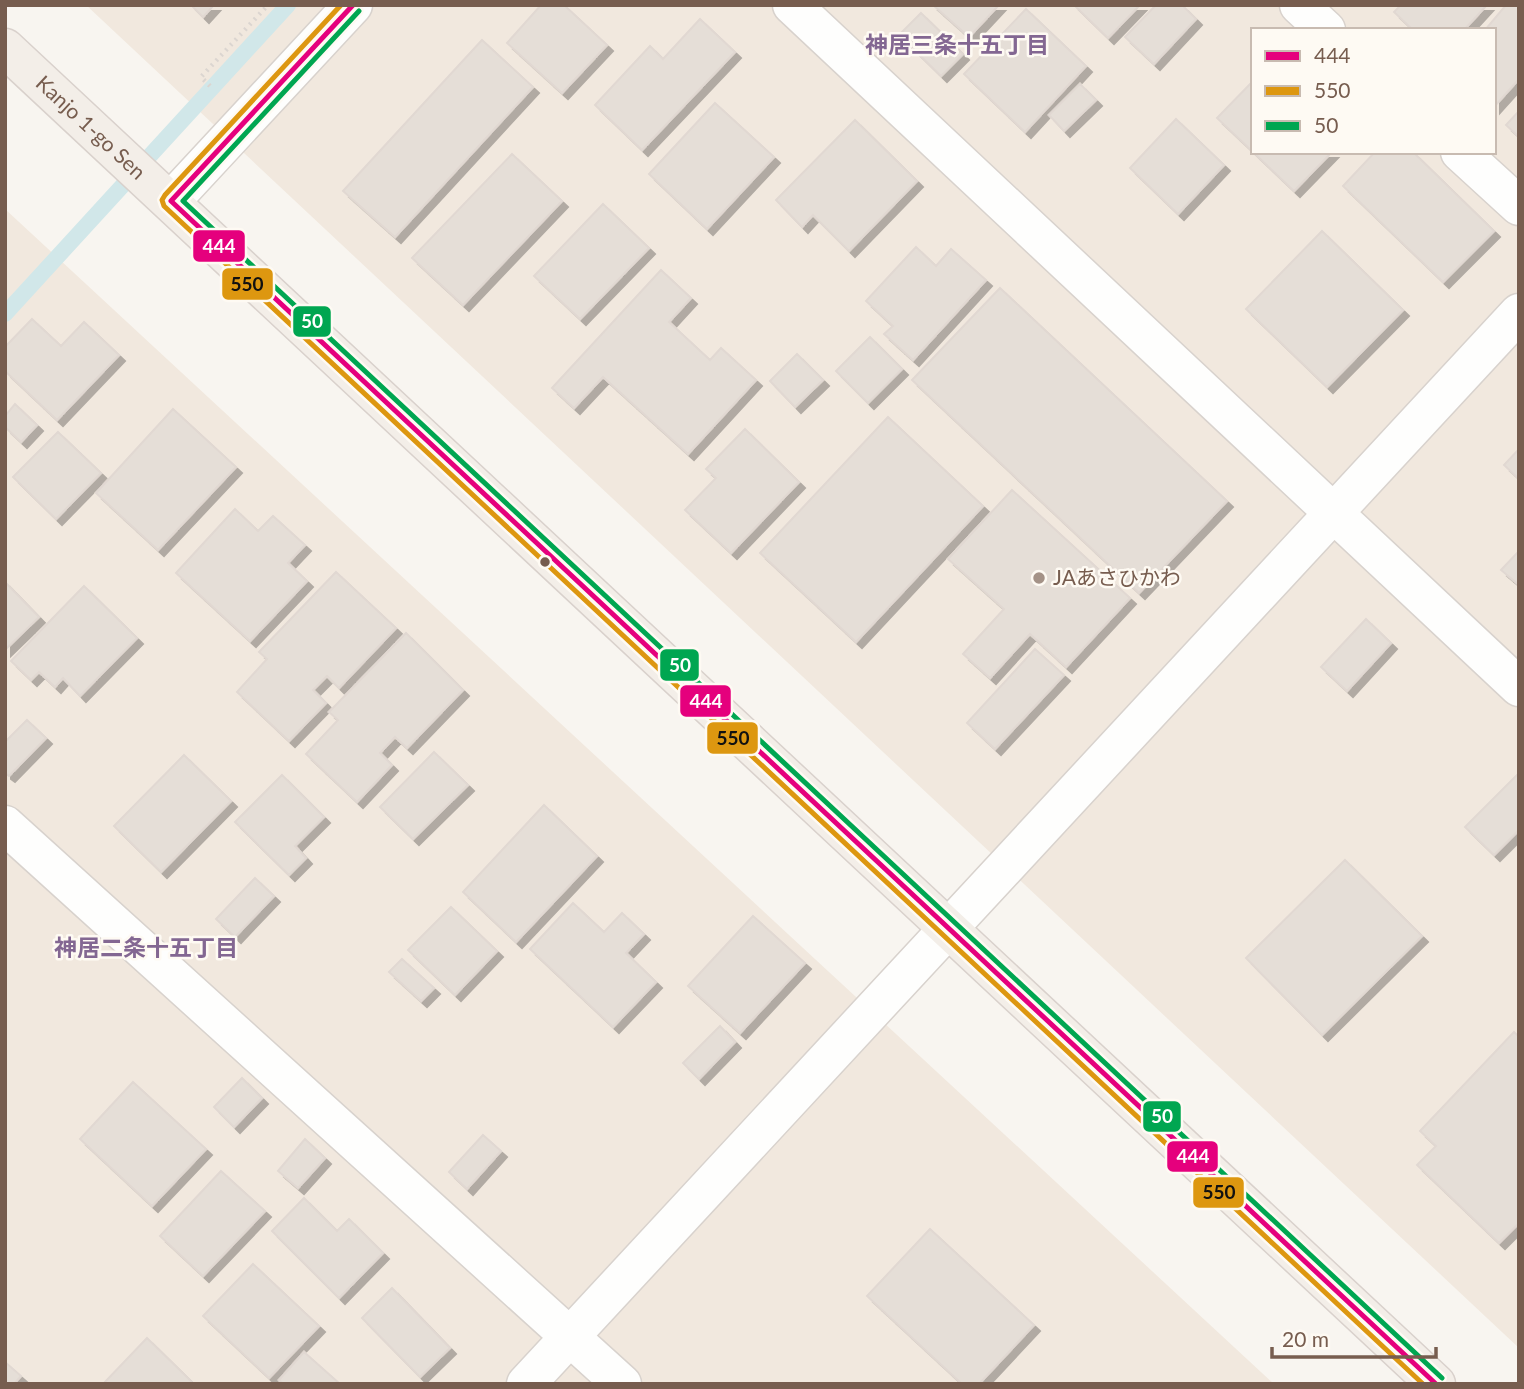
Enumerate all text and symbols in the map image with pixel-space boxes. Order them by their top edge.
legend [1251,28,1496,154]
district label: 神居三条十五丁目 [865,30,1049,58]
text: 444 [1314,42,1351,67]
street label: Kanjo 1-go Sen [32,70,151,184]
text: 550 [1314,77,1351,102]
text: 50 [1314,112,1338,137]
line badge: 444 [192,229,246,263]
text: 444 [202,234,236,257]
line badge: 550 [221,267,274,301]
text: 550 [230,272,264,295]
line badge: 50 [292,305,332,338]
text: 50 [301,309,323,332]
unlabelled marker [538,555,552,569]
place label: JAあさひかわ [1053,564,1181,589]
marker: JAあさひかわ [1031,570,1047,586]
line badge: 50 [659,648,700,682]
text: 50 [669,653,691,676]
line badge: 444 [679,684,732,718]
text: 444 [689,689,723,712]
line badge: 550 [706,721,759,755]
text: 550 [716,726,750,749]
district label: 神居二条十五丁目 [54,933,238,961]
line badge: 50 [1142,1100,1182,1133]
text: 50 [1151,1104,1173,1127]
line badge: 444 [1166,1140,1219,1173]
text: 444 [1176,1144,1210,1167]
line badge: 550 [1192,1176,1245,1209]
text: 550 [1202,1180,1236,1203]
scale bar [1272,1316,1436,1360]
text: 20 m [1282,1326,1329,1351]

